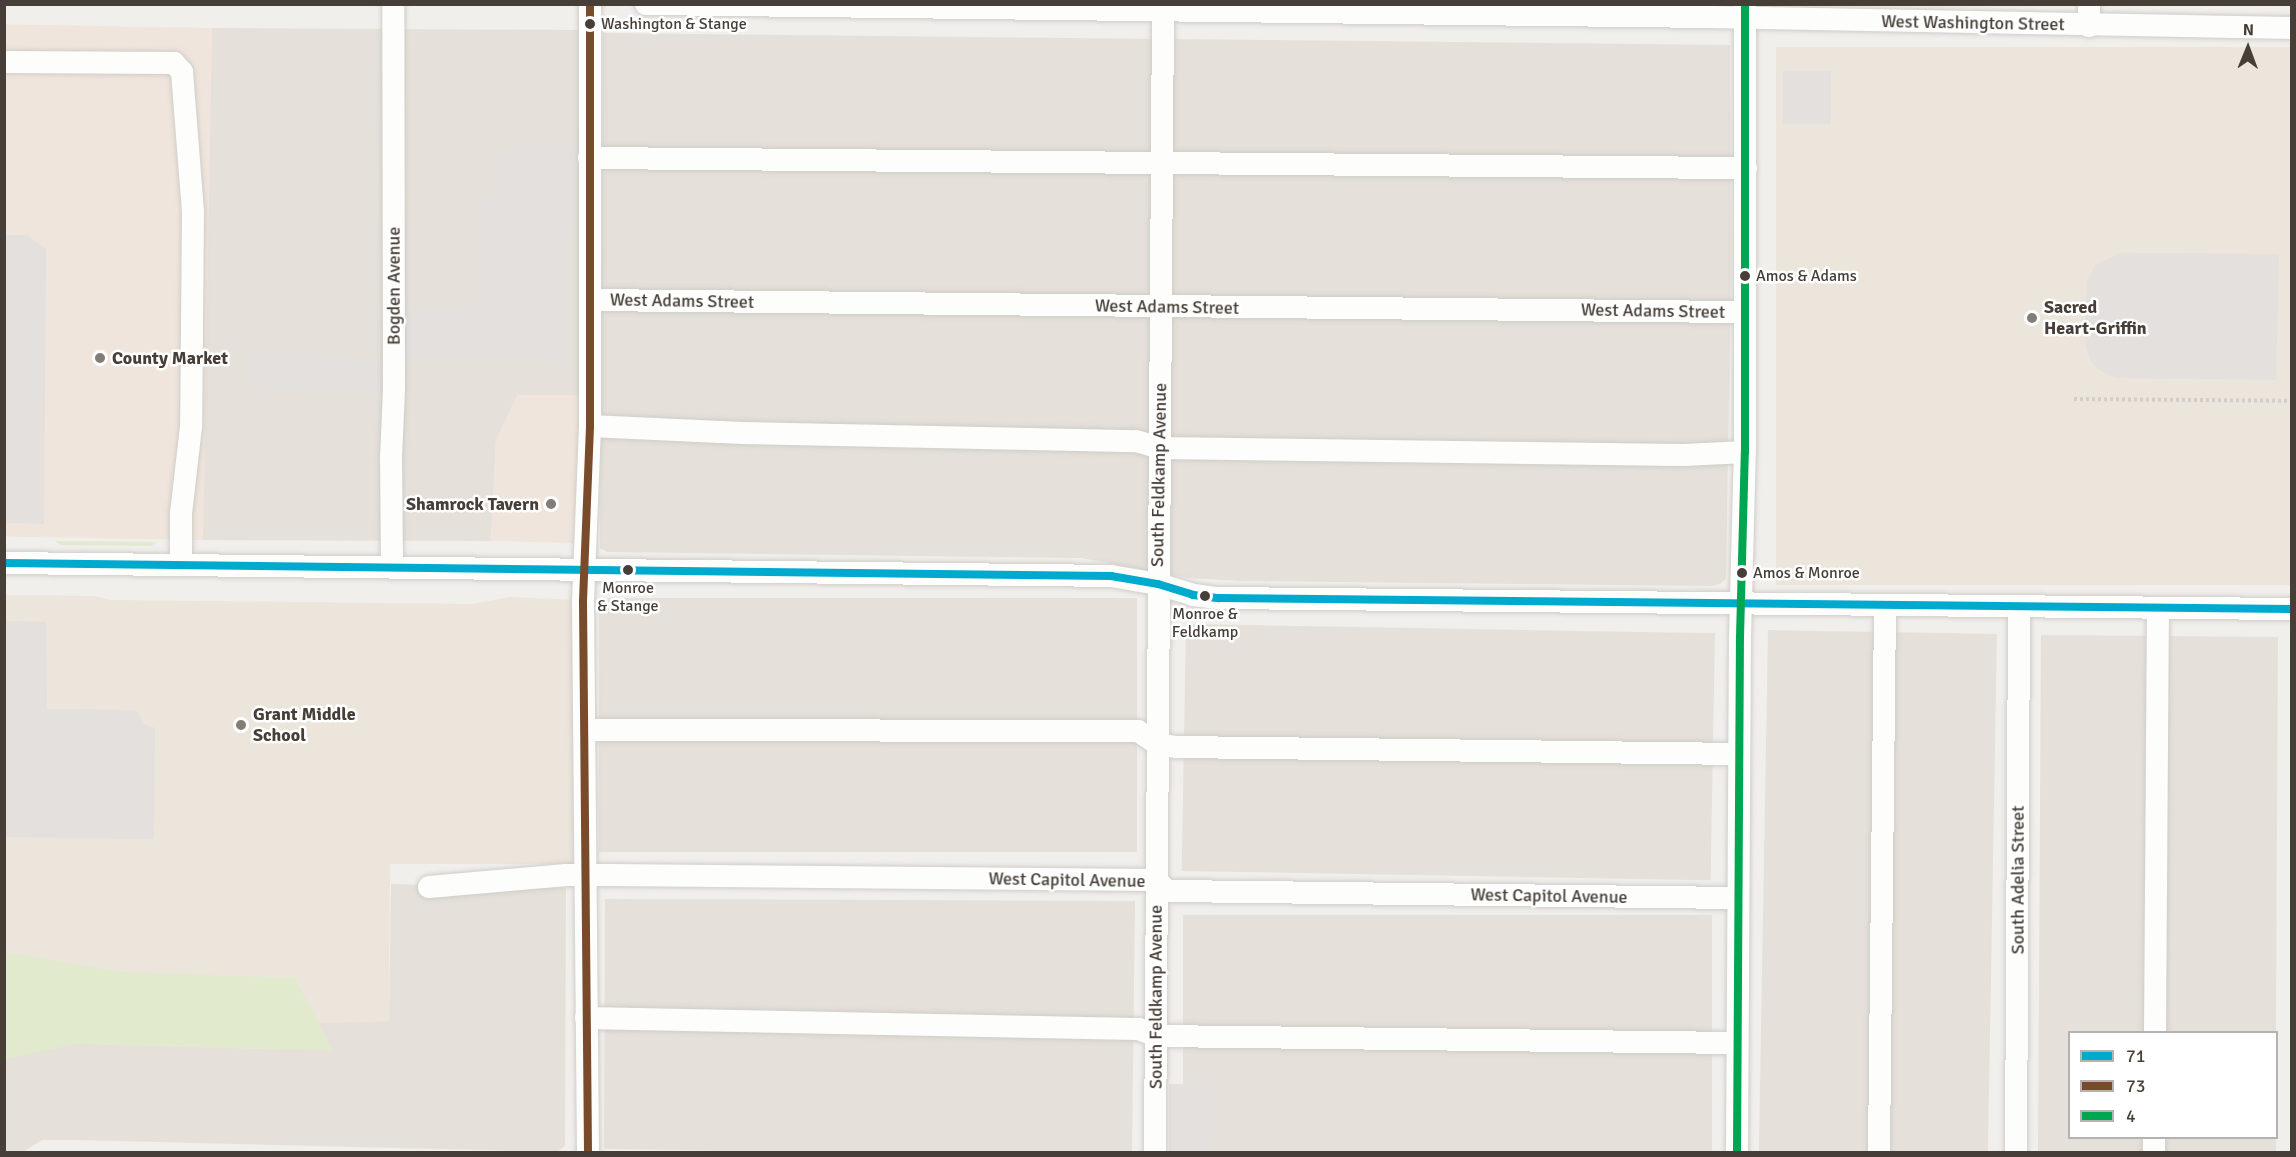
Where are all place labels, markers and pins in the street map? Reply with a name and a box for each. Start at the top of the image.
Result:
place label: Washington & Stange [601,14,747,34]
marker: Washington & Stange [584,18,596,30]
place label: Amos & Adams [1756,266,1857,286]
marker: Amos & Adams [1739,270,1751,282]
place label: Sacred Heart-Griffin [2044,297,2147,340]
marker: Sacred Heart-Griffin [2025,311,2039,325]
place label: County Market [112,347,228,369]
marker: County Market [93,351,107,365]
place label: Shamrock Tavern [406,493,539,515]
marker: Shamrock Tavern [544,497,558,511]
place label: Amos & Monroe [1753,563,1860,583]
marker: Monroe & Stange [622,564,634,576]
marker: Amos & Monroe [1736,567,1748,579]
place label: Monroe & Stange [597,578,659,616]
marker: Monroe & Feldkamp [1199,590,1211,602]
place label: Monroe & Feldkamp [1172,604,1238,642]
place label: Grant Middle School [253,704,356,746]
marker: Grant Middle School [234,718,248,732]

